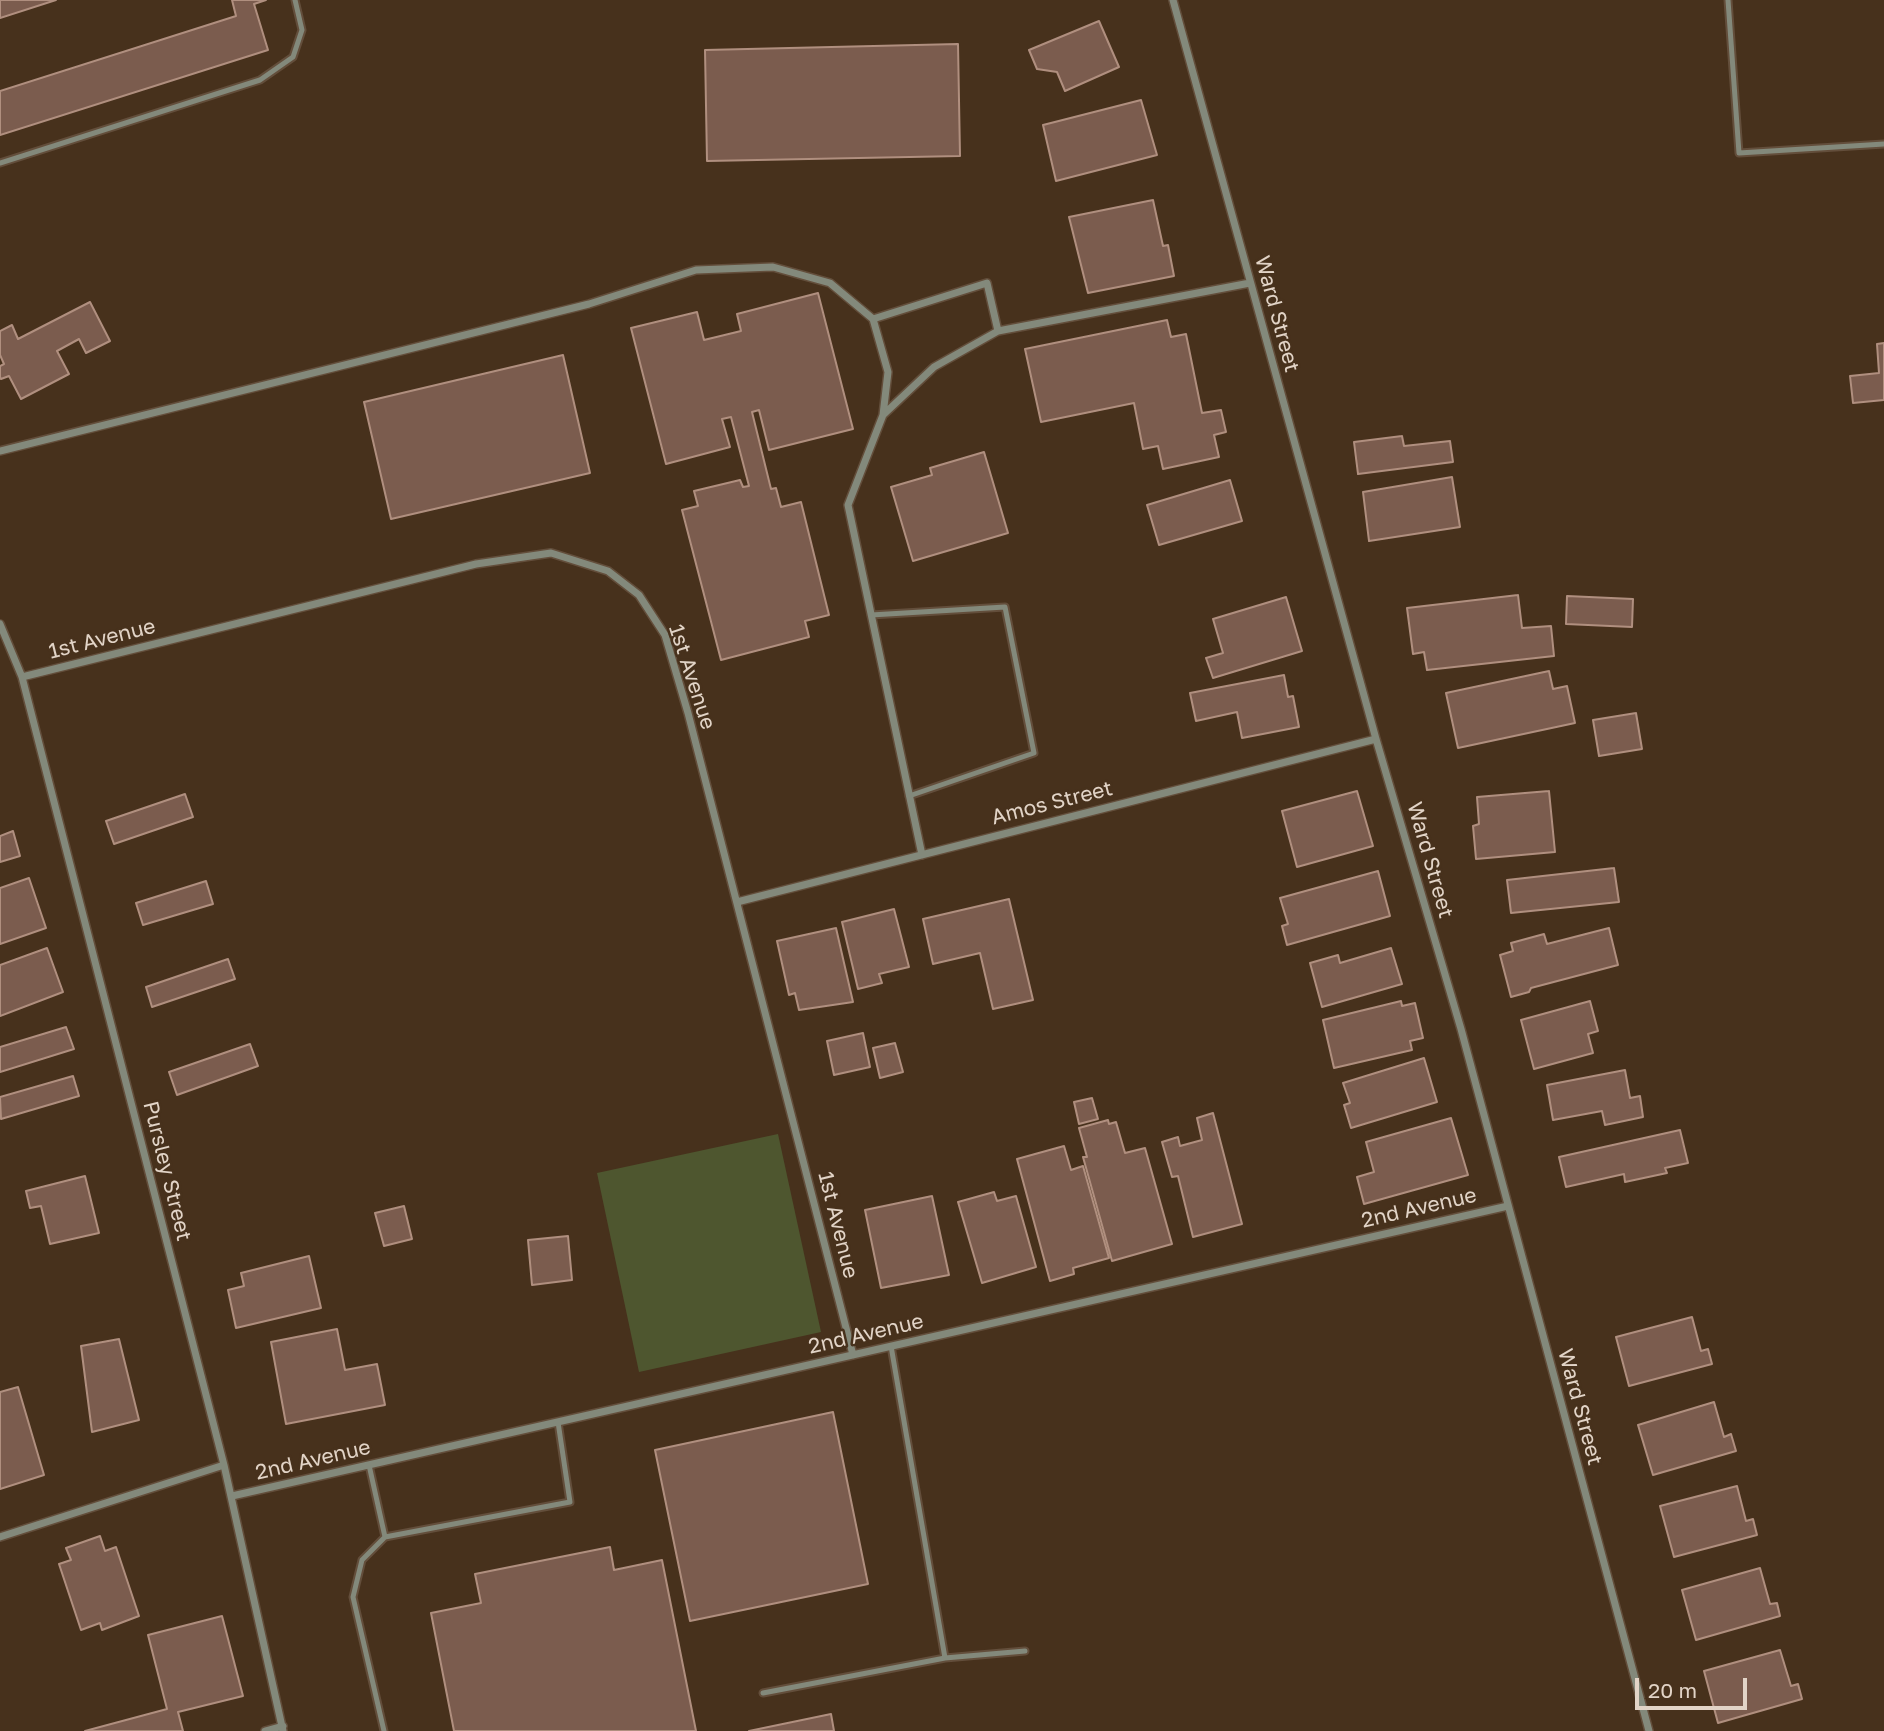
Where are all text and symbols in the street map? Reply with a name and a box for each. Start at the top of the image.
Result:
street label: Ward Street [1249,253,1305,375]
street label: 1st Avenue [46,614,158,664]
street label: 1st Avenue [663,621,721,733]
street label: Amos Street [989,776,1115,830]
street label: Ward Street [1401,799,1459,921]
street label: Pursley Street [137,1098,197,1244]
street label: 1st Avenue [813,1169,863,1281]
street label: 2nd Avenue [1359,1183,1479,1233]
street label: 2nd Avenue [806,1309,926,1359]
street label: Ward Street [1552,1346,1608,1468]
street label: 2nd Avenue [253,1435,373,1485]
scale bar [1639,1664,1751,1708]
text: 20 m [1648,1677,1697,1703]

